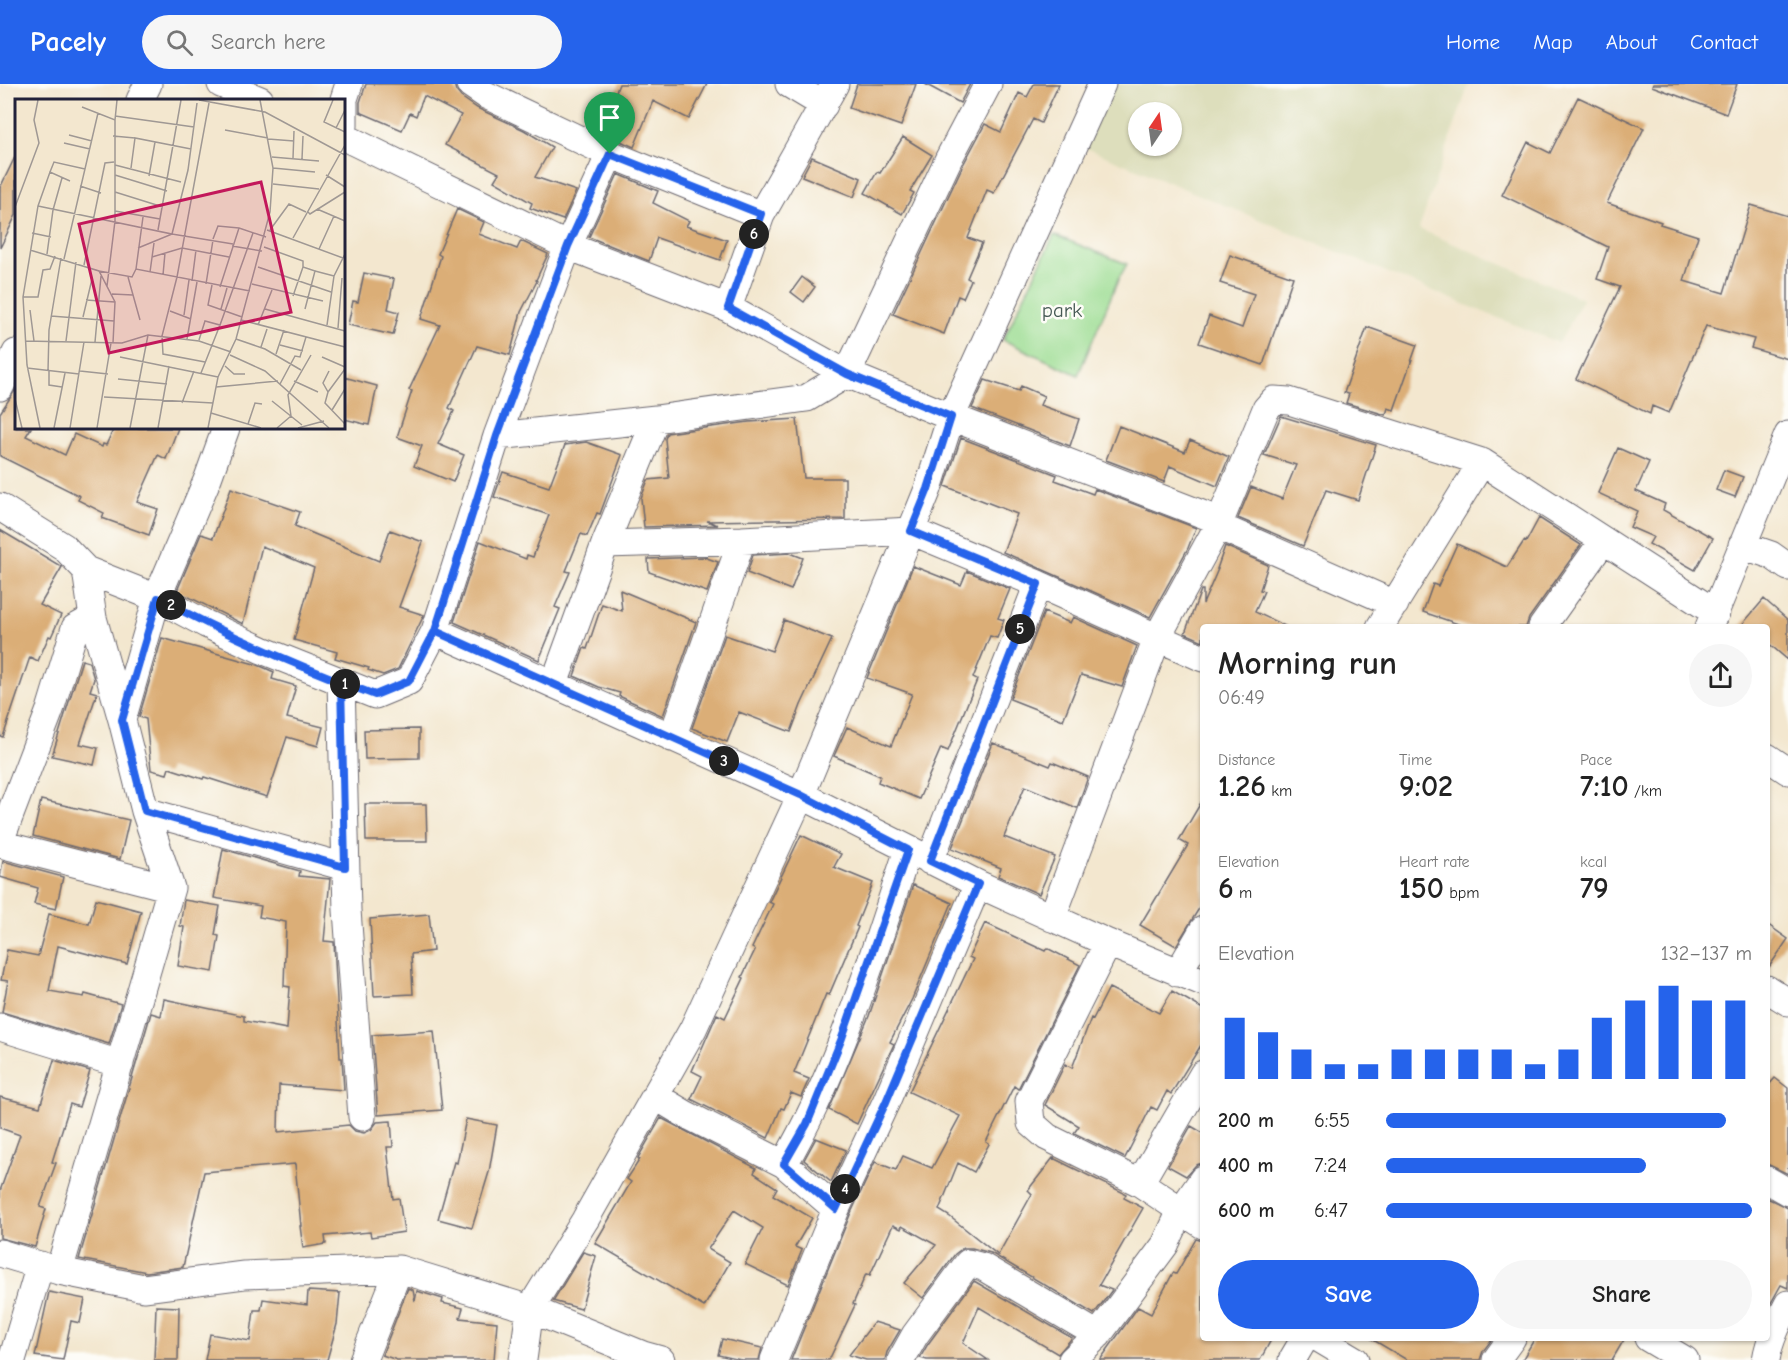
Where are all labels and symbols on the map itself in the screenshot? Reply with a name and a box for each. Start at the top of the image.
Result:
pin [584,92,635,154]
inset map [15,99,345,429]
north arrow [1128,102,1182,156]
pin: 6 [739,219,769,249]
park label: park [1042,298,1082,322]
pin: 2 [156,590,186,620]
pin: 5 [1005,614,1035,644]
pin: 1 [330,669,360,699]
pin: 3 [709,746,739,776]
pin: 4 [830,1174,860,1204]

